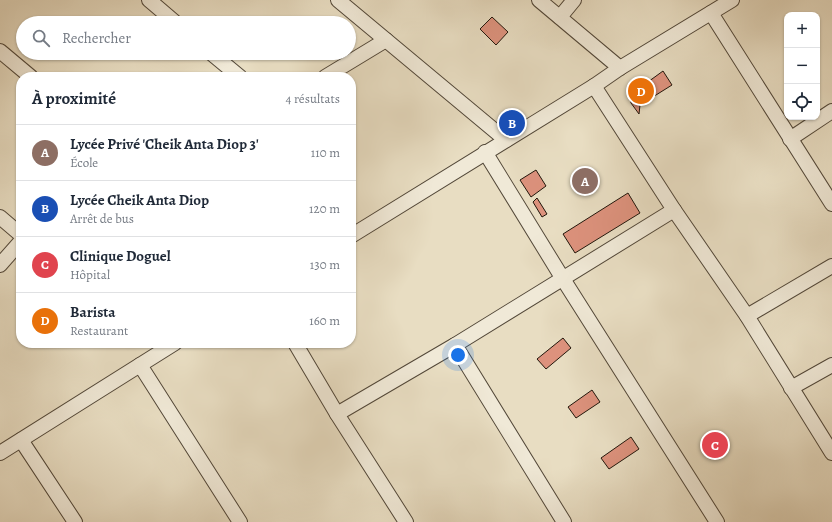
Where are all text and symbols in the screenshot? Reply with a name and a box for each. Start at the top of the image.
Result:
map controls [784,12,820,120]
button: + [784,12,820,48]
search box [16,16,356,60]
icon: search [30,27,52,49]
text: Rechercher [62,28,131,48]
button: − [784,48,820,84]
pin: D [628,76,654,106]
button: locate [784,84,820,120]
text: À proximité [32,87,116,110]
text: 4 résultats [286,90,340,107]
pin: B [499,108,525,138]
text: Lycée Privé 'Cheik Anta Diop 3' [70,134,259,154]
text: A [41,144,49,161]
text: 110 m [311,144,340,161]
text: École [70,154,98,171]
pin: A [572,166,598,196]
text: Lycée Cheik Anta Diop [70,190,209,210]
text: B [41,200,49,217]
text: 120 m [309,200,340,217]
text: Arrêt de bus [70,210,134,227]
text: Clinique Doguel [70,246,171,266]
text: C [41,256,49,273]
text: 130 m [310,256,340,273]
text: Hôpital [70,266,110,283]
text: Barista [70,302,116,322]
text: D [40,312,50,329]
text: 160 m [309,312,340,329]
text: Restaurant [70,322,128,339]
your location [448,345,468,365]
pin: C [702,430,728,460]

